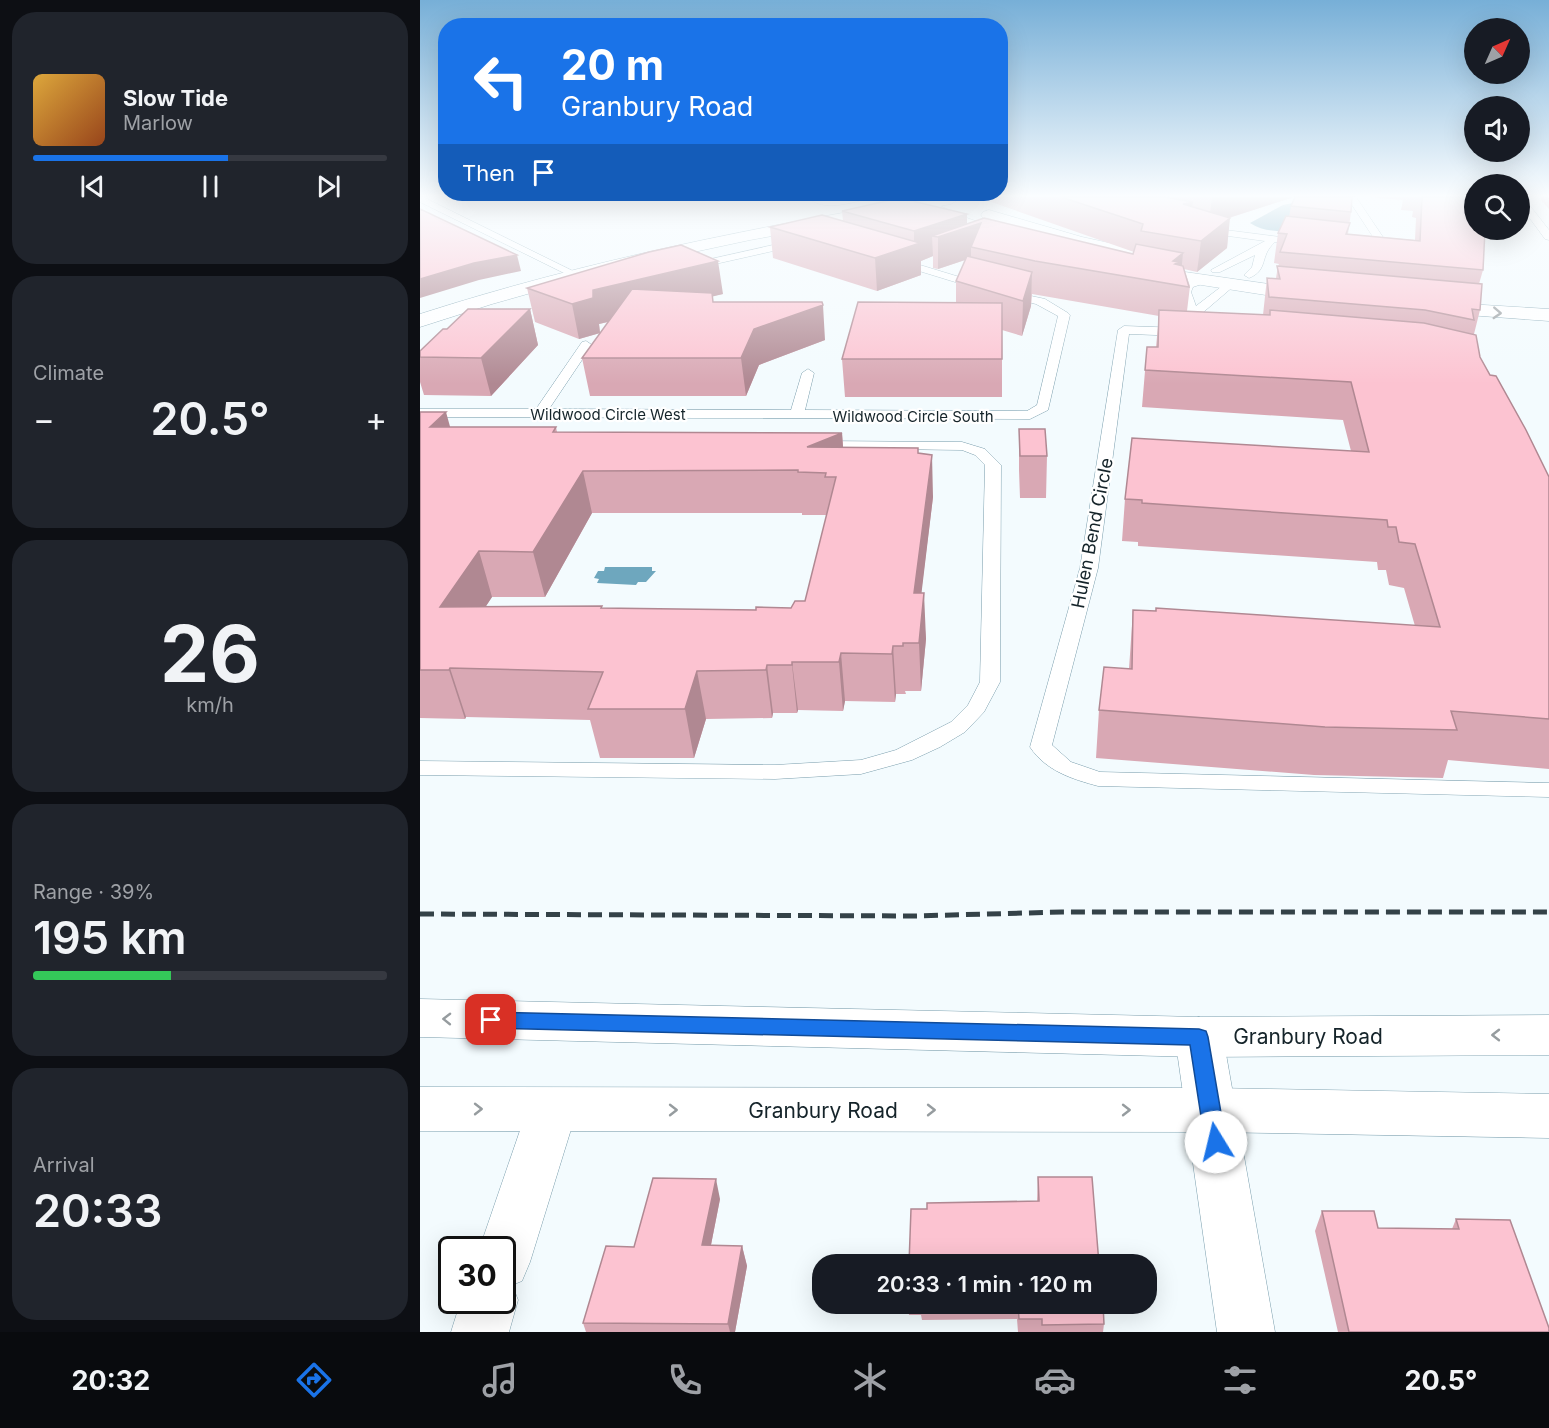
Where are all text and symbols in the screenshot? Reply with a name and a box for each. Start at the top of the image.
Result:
north arrow [1464,18,1530,84]
map controls [1464,18,1530,240]
text: 20 m [561,39,664,90]
icon: left [462,42,540,120]
text: Slow Tide [123,85,228,111]
text: Granbury Road [561,90,753,123]
button: sound [1464,96,1530,162]
text: Marlow [123,111,193,135]
icon: arrive [527,156,560,189]
text: Then [462,160,515,186]
icon: previous [76,170,109,203]
icon: pause [194,170,227,203]
icon: next [312,170,345,203]
button: search [1464,174,1530,240]
one-way arrow [1493,306,1502,319]
text: Climate [33,361,104,385]
text: 20.5° [150,391,270,446]
text: − [33,399,55,439]
text: + [365,399,387,439]
street label: Wildwood Circle West [530,405,686,424]
street label: Wildwood Circle South [832,407,994,426]
street label: Hulen Bend Circle [1067,456,1117,610]
text: 26 [160,606,260,701]
text: km/h [186,693,234,717]
text: Range · 39% [33,880,154,904]
text: 195 km [33,910,187,965]
pin [465,994,516,1045]
icon: arrive [474,1003,507,1036]
one-way arrow [443,1012,452,1025]
street label: Granbury Road [1233,1024,1383,1049]
one-way arrow [1492,1029,1501,1041]
street label: Granbury Road [748,1098,898,1123]
one-way arrow [474,1103,483,1115]
one-way arrow [669,1104,678,1116]
one-way arrow [927,1104,936,1116]
one-way arrow [1122,1104,1131,1116]
position arrow [1184,1110,1248,1174]
text: Arrival [33,1153,95,1177]
text: 20:33 [33,1183,162,1238]
speed limit sign: 30 [438,1236,516,1314]
text: 20:33 · 1 min · 120 m [876,1271,1093,1297]
icon: directions [293,1359,335,1401]
icon: music [479,1359,521,1401]
icon: phone [664,1359,706,1401]
icon: climate [849,1359,891,1401]
icon: car [1034,1359,1076,1401]
icon: filters [1219,1359,1261,1401]
text: 20:32 [72,1364,150,1397]
text: 20.5° [1405,1364,1477,1397]

